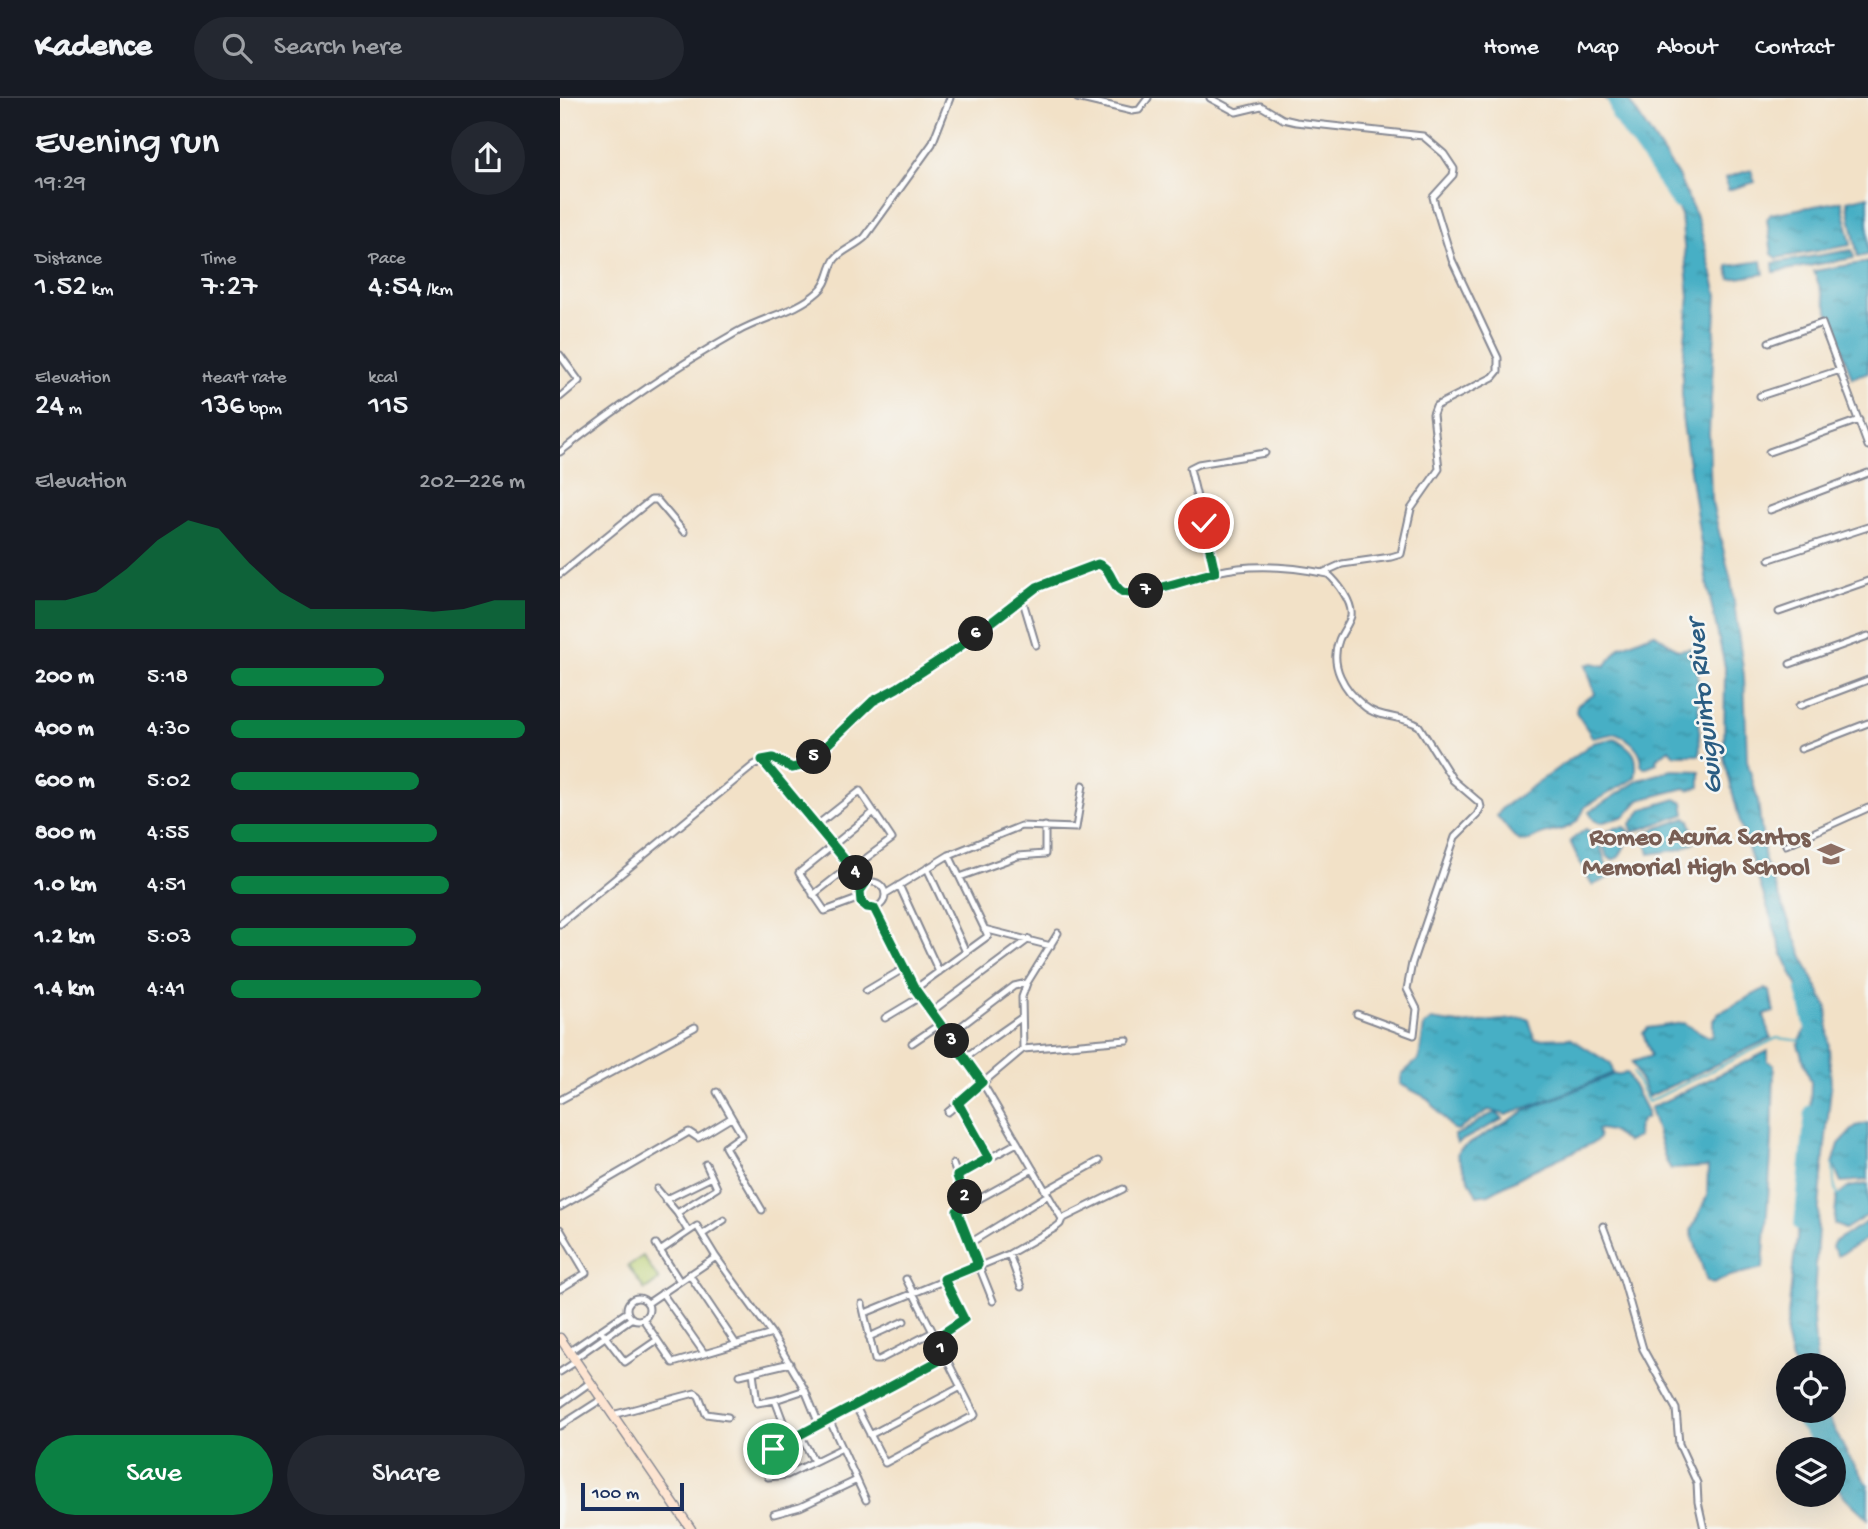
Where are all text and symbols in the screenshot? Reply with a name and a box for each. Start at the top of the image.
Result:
search box [194,17,684,80]
text: Kadence [35,29,152,67]
icon: search [218,29,256,67]
text: Search here [274,33,402,64]
text: Home [1483,34,1539,63]
text: Map [1577,34,1619,63]
text: About [1657,34,1717,63]
text: Contact [1755,34,1833,63]
button: share [451,121,525,195]
text: Evening run [35,122,219,166]
text: 19:29 [35,170,86,197]
text: Distance [35,248,102,271]
text: Time [202,248,236,271]
text: Pace [368,248,406,271]
text: 1.52 [35,271,87,306]
text: 7:27 [202,271,257,306]
text: 4:54 [368,271,422,306]
text: km [87,279,114,302]
text: /km [422,279,453,302]
text: Elevation [35,367,111,390]
text: Heart rate [202,367,287,390]
text: kcal [368,367,398,390]
text: 24 [35,390,64,425]
text: 136 [202,390,245,425]
text: 115 [368,390,408,425]
text: m [64,398,82,421]
text: bpm [245,398,282,421]
text: Elevation [35,469,126,496]
text: 202–226 m [419,469,525,496]
pin [1174,493,1234,553]
icon: check [1185,504,1223,542]
pin: 7 [1128,574,1164,608]
text: 7 [1141,579,1150,602]
water label: Guiguinto River [1680,613,1732,796]
pin: 6 [958,616,994,652]
text: 6 [971,622,980,645]
text: 200 m [35,664,94,691]
text: 5:18 [147,664,188,691]
text: 400 m [35,716,94,743]
text: 4:30 [147,716,190,743]
pin: 5 [796,740,832,774]
text: 5 [809,745,819,768]
text: 600 m [35,768,95,795]
text: 5:02 [147,768,191,795]
text: 800 m [35,820,96,847]
text: 4:55 [147,820,189,847]
place label: Romeo Acuña Santos Memorial High School [1582,824,1811,885]
school or university icon: Romeo Acuña Santos Memorial High School [1816,839,1846,869]
pin: 4 [838,856,874,890]
text: 4 [851,861,860,884]
text: 1.0 km [35,872,97,899]
text: 4:51 [147,872,187,899]
text: 1.2 km [35,924,95,951]
text: 5:03 [147,924,191,951]
text: 1.4 km [35,976,94,1003]
text: 4:41 [147,976,185,1003]
pin: 3 [934,1024,970,1058]
text: 3 [947,1029,956,1052]
pin: 2 [948,1180,982,1214]
text: 2 [960,1185,969,1208]
pin: 1 [924,1332,958,1366]
text: 1 [937,1337,944,1360]
map controls [1776,1353,1846,1507]
button: locate [1776,1353,1846,1423]
pin [743,1419,803,1479]
icon: arrive [754,1430,792,1468]
button: Save [35,1435,273,1515]
button: Share [287,1435,525,1515]
button: layers [1776,1437,1846,1507]
scale bar [581,1480,684,1512]
text: 100 m [592,1483,639,1506]

